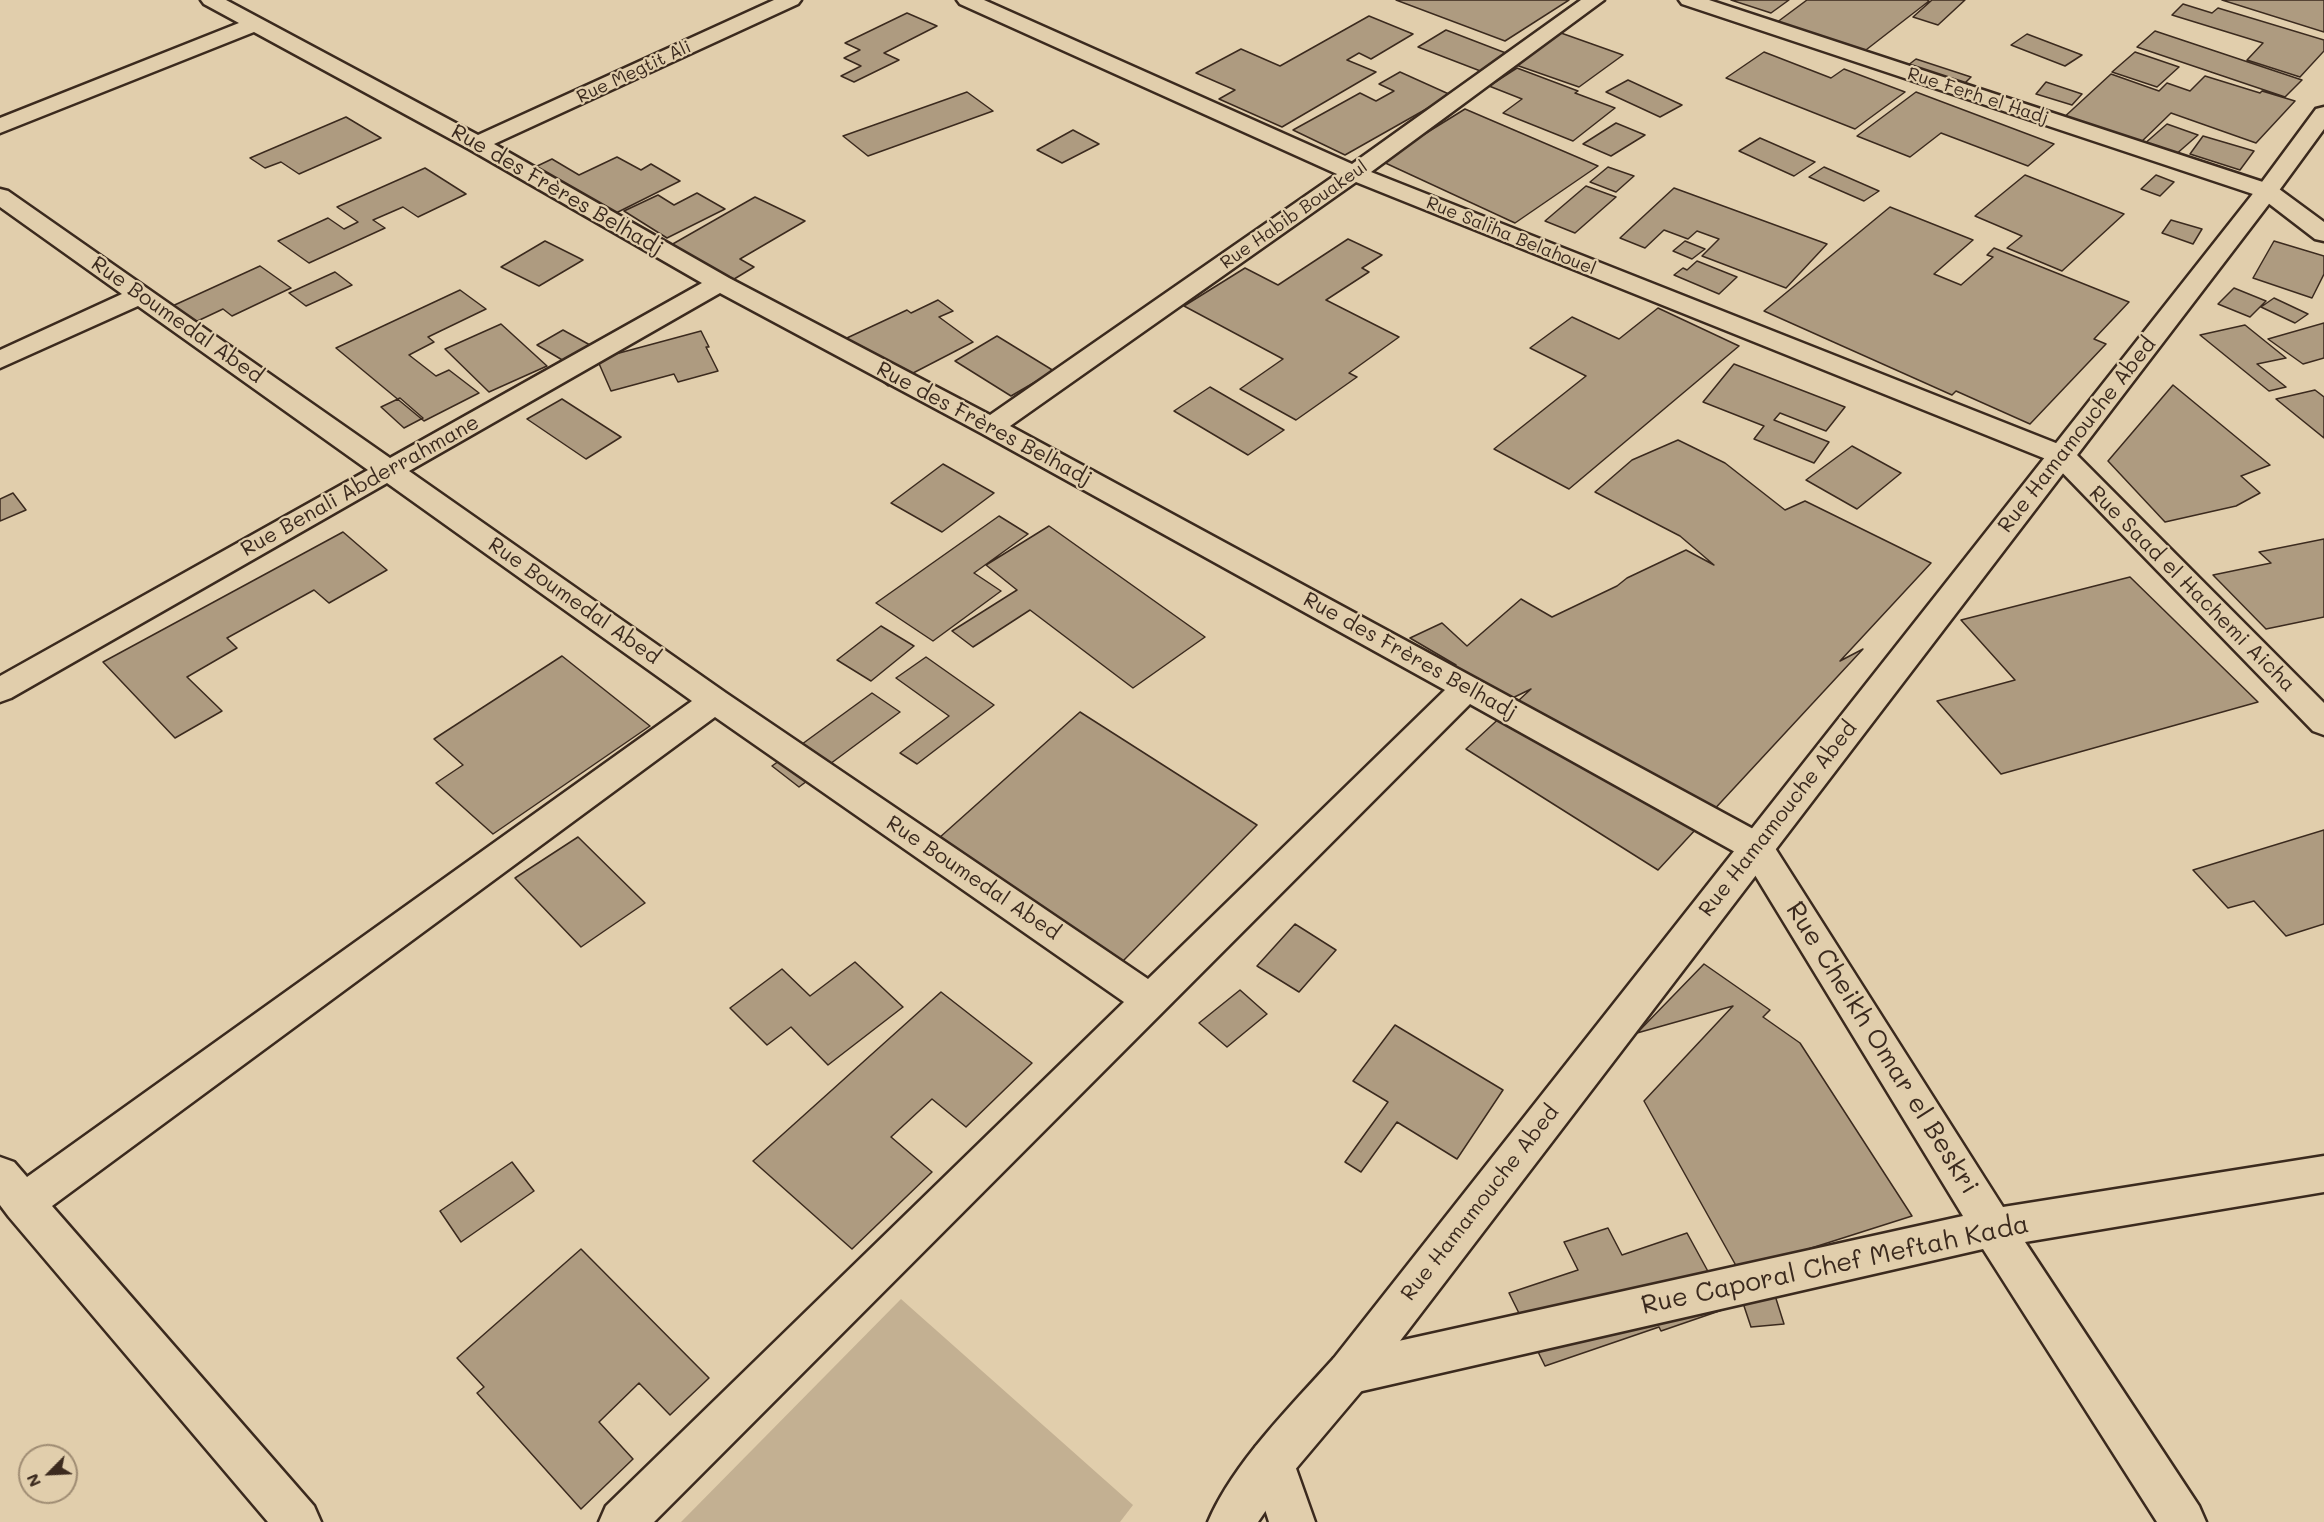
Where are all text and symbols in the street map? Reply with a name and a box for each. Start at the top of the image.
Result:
street label: Rue Megtit Ali [573,36,695,108]
street label: Rue Ferh el Hadj [1905,63,2051,129]
street label: Rue des Frères Belhadj [447,119,667,261]
street label: Rue Habib Bouakeul [1216,156,1372,274]
street label: Rue Saliha Belahouel [1423,192,1599,280]
street label: Rue Boumedal Abed [86,251,268,389]
street label: Rue Hamamouche Abed [1993,332,2161,538]
street label: Rue des Frères Belhadj [872,356,1096,492]
street label: Rue Benali Abderrahmane [236,410,484,562]
street label: Rue Saad el Hachemi Aicha [2084,481,2300,697]
street label: Rue Boumedal Abed [483,532,665,670]
street label: Rue des Frères Belhadj [1299,587,1521,725]
street label: Rue Hamamouche Abed [1694,716,1862,922]
street label: Rue Boumedal Abed [881,811,1065,945]
street label: Rue Cheikh Omar el Beskri [1779,896,1985,1200]
street label: Rue Hamamouche Abed [1396,1100,1564,1306]
street label: Rue Caporal Chef Meftah Kada [1638,1209,2032,1321]
north arrow [18,1444,78,1504]
text: N [21,1471,45,1491]

